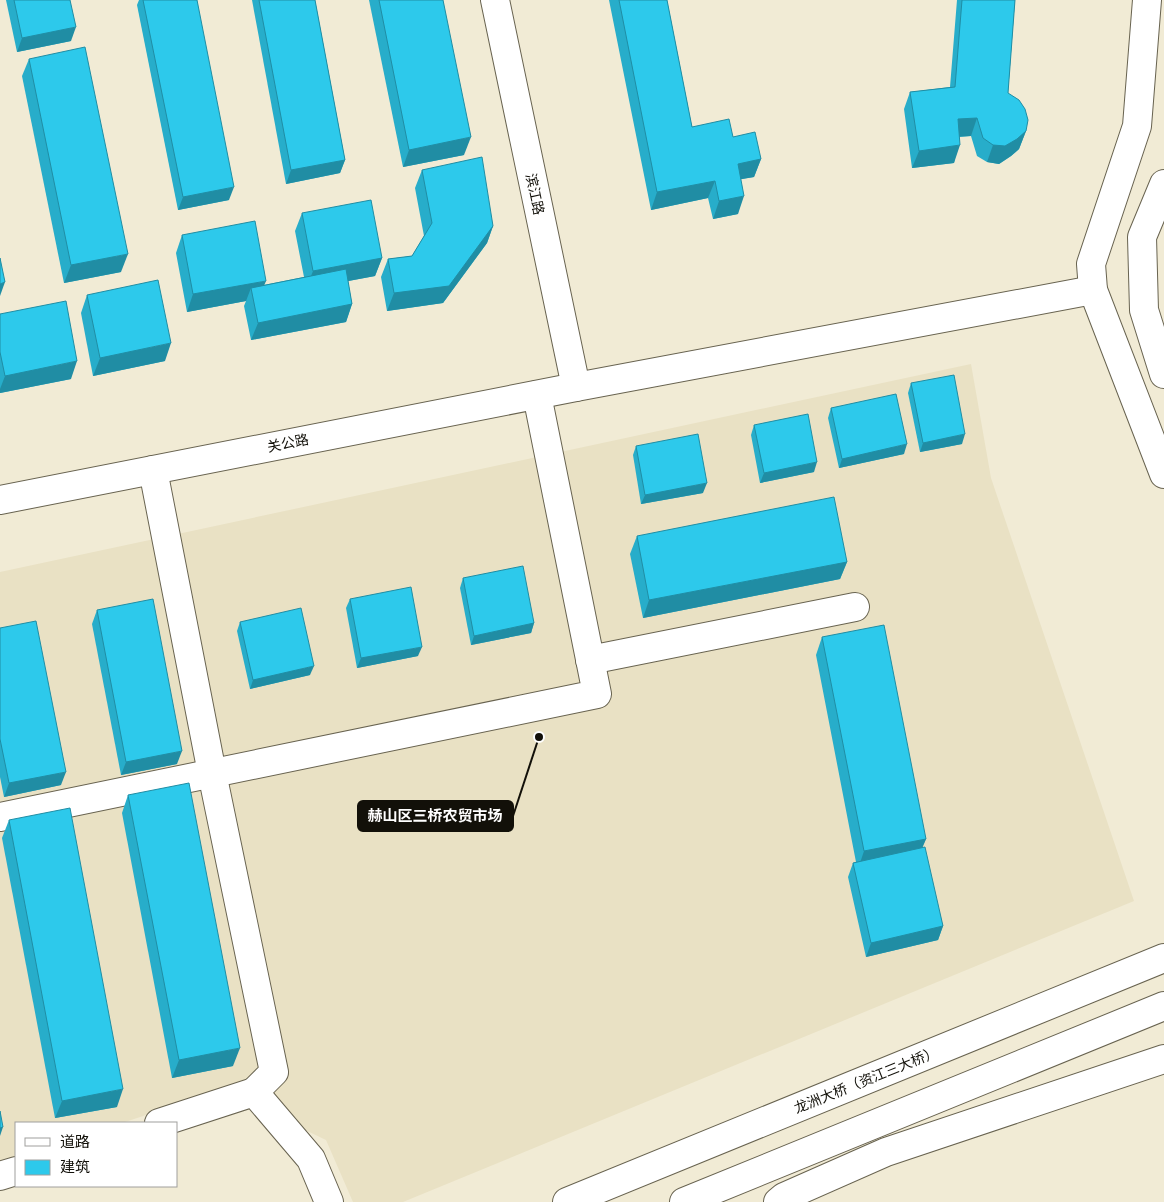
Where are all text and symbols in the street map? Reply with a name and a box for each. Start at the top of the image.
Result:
street label: 滨江路 [522,172,548,216]
street label: 关公路 [266,430,310,456]
callout: 赫山区三桥农贸市场 [358,801,513,831]
text: 赫山区三桥农贸市场 [367,806,503,825]
street label: 龙洲大桥（资江三大桥） [791,1043,941,1117]
legend [15,1122,178,1187]
text: 道路 [60,1132,90,1151]
text: 建筑 [60,1157,90,1176]

